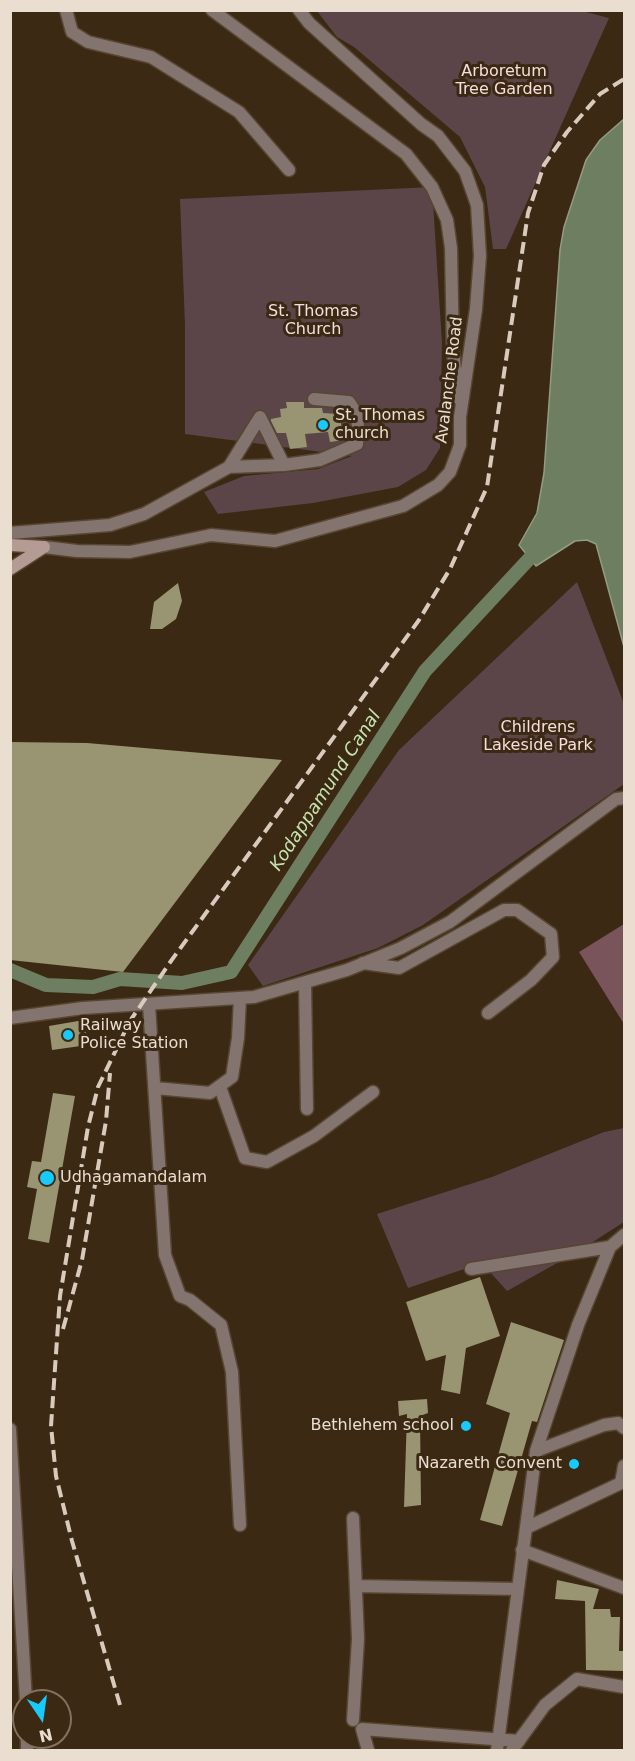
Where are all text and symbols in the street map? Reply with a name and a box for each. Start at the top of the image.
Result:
park label: Arboretum Tree Garden [455,62,553,100]
park label: St. Thomas Church [268,302,358,340]
street label: Avalanche Road [433,315,467,445]
place label: St. Thomas church [335,406,425,444]
marker: St. Thomas church [316,418,330,432]
water label: Kodappamund Canal [266,707,386,875]
park label: Childrens Lakeside Park [483,718,593,756]
place label: Railway Police Station [80,1016,188,1054]
marker: Railway Police Station [61,1028,75,1042]
place label: Udhagamandalam [60,1168,207,1188]
marker: Udhagamandalam [38,1169,56,1187]
place label: Bethlehem school [311,1416,454,1436]
marker: Bethlehem school [459,1419,473,1433]
place label: Nazareth Convent [418,1454,562,1474]
marker: Nazareth Convent [567,1457,581,1471]
north arrow [12,1689,72,1749]
text: N [37,1724,54,1746]

